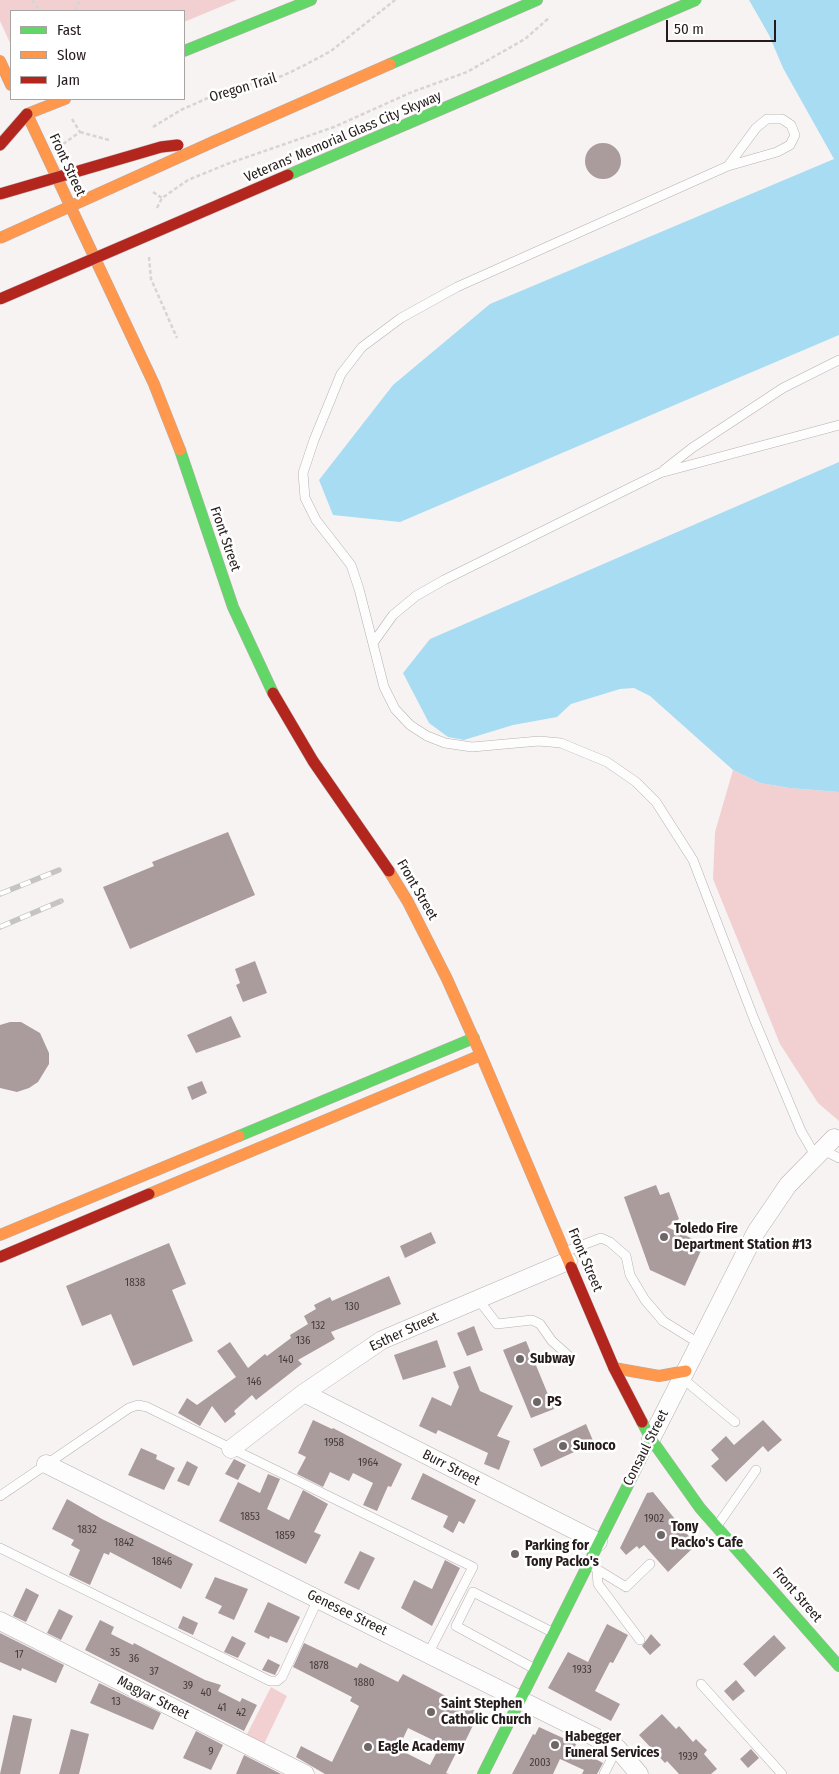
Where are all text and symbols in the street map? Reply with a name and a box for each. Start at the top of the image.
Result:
legend [10,10,185,100]
scale bar [669,10,779,42]
text: 50 m [674,20,704,38]
text: Fast [57,21,81,39]
text: Slow [57,46,86,64]
street label: Oregon Trail [207,70,279,106]
text: Jam [57,71,80,89]
street label: Veterans' Memorial Glass City Skyway [242,88,444,186]
street label: Front Street [45,131,89,199]
street label: Front Street [206,505,244,573]
street label: Front Street [393,857,441,923]
place label: Toledo Fire Department Station #13 [674,1221,812,1254]
street label: Front Street [564,1226,606,1294]
marker: Toledo Fire Department Station #13 [658,1231,670,1243]
house number: 1838 [125,1276,145,1290]
house number: 130 [345,1300,359,1314]
street label: Esther Street [367,1309,441,1355]
house number: 132 [311,1319,325,1333]
house number: 136 [296,1334,310,1348]
place label: Subway [530,1351,575,1367]
house number: 140 [278,1353,294,1367]
marker: Subway [514,1353,526,1365]
house number: 146 [246,1375,262,1389]
place label: PS [547,1394,562,1410]
marker: PS [531,1396,543,1408]
street label: Consaul Street [620,1407,672,1489]
house number: 1958 [324,1436,344,1450]
place label: Sunoco [573,1438,616,1454]
marker: Sunoco [557,1440,569,1452]
street label: Burr Street [419,1446,483,1490]
house number: 1964 [358,1456,378,1470]
house number: 1853 [240,1510,260,1524]
house number: 1902 [644,1512,664,1526]
place label: Tony Packo's Cafe [671,1519,743,1551]
house number: 1832 [77,1523,97,1537]
house number: 1859 [275,1529,295,1543]
marker: Tony Packo's Cafe [655,1529,667,1541]
house number: 1842 [114,1536,134,1550]
place label: Parking for Tony Packo's [525,1538,599,1570]
marker: Parking for Tony Packo's [509,1548,521,1560]
house number: 1846 [152,1555,172,1569]
street label: Front Street [769,1564,825,1626]
street label: Genesee Street [304,1586,390,1640]
house number: 35 [110,1646,120,1660]
house number: 17 [15,1648,23,1662]
house number: 36 [129,1652,139,1666]
house number: 1878 [309,1659,329,1673]
house number: 1933 [572,1663,592,1677]
house number: 37 [149,1665,159,1679]
street label: Magyar Street [114,1673,192,1723]
house number: 1880 [353,1676,375,1690]
house number: 39 [183,1679,193,1693]
house number: 40 [200,1686,212,1700]
house number: 13 [111,1695,121,1709]
place label: Saint Stephen Catholic Church [441,1696,531,1728]
house number: 41 [217,1701,227,1715]
house number: 42 [236,1706,246,1720]
marker: Saint Stephen Catholic Church [425,1706,437,1718]
place label: Habegger Funeral Services [565,1729,659,1761]
place label: Eagle Academy [378,1739,465,1755]
marker: Habegger Funeral Services [549,1739,561,1751]
marker: Eagle Academy [362,1741,374,1753]
house number: 9 [208,1745,214,1759]
house number: 1939 [678,1750,698,1764]
house number: 2003 [529,1756,551,1770]

